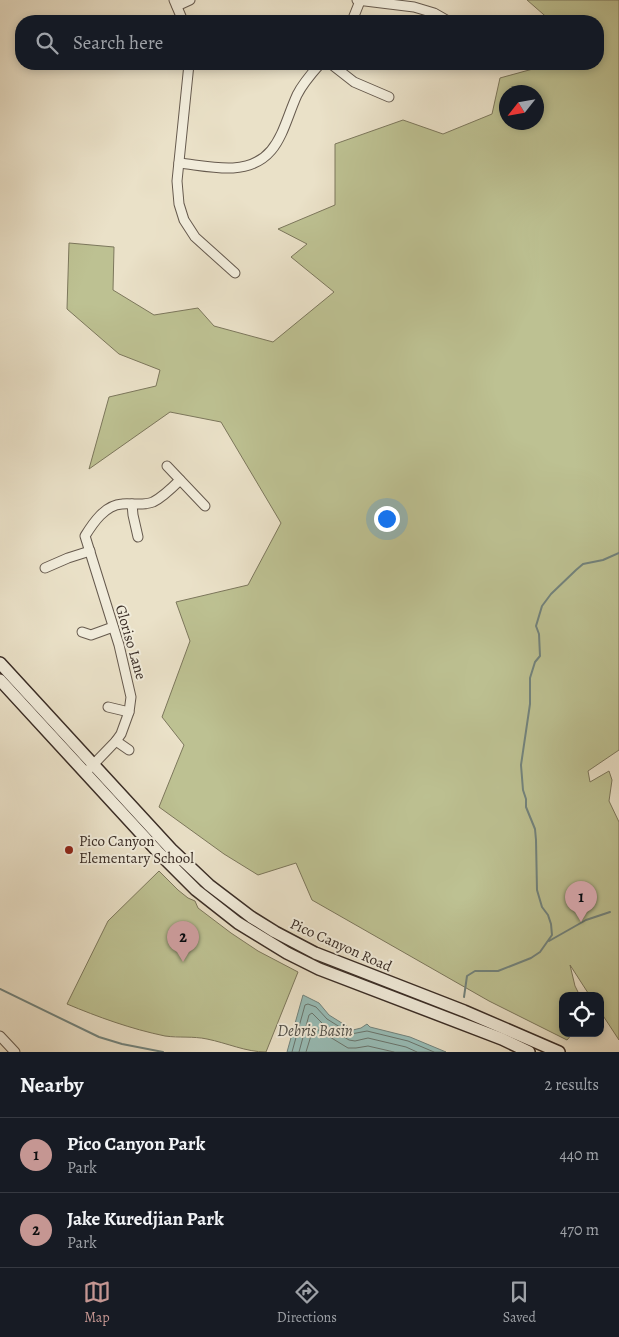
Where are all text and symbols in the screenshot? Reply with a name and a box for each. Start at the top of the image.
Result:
search box [15,15,604,70]
icon: search [33,29,61,57]
text: Search here [73,30,163,56]
north arrow [499,85,544,130]
your location [374,506,400,532]
street label: Gloriso Lane [111,602,151,682]
place label: Pico Canyon Elementary School [79,831,194,868]
marker: Pico Canyon Elementary School [63,844,75,856]
pin: 1 [565,881,597,922]
street label: Pico Canyon Road [287,914,396,977]
pin: 2 [167,921,199,962]
map controls [559,992,604,1037]
button: locate [559,992,604,1037]
water label: Debris Basin [277,1020,353,1042]
text: Nearby [20,1071,83,1099]
text: 2 results [544,1074,599,1096]
text: Pico Canyon Park [67,1131,205,1157]
text: 1 [33,1144,39,1166]
text: 440 m [559,1144,599,1166]
text: Park [67,1157,97,1179]
text: Jake Kuredjian Park [67,1206,224,1232]
text: 2 [32,1219,40,1241]
text: 470 m [560,1219,599,1241]
text: Park [67,1232,97,1254]
tab: Map [83,1278,111,1327]
tab: Directions [277,1278,337,1327]
tab: Saved [503,1278,536,1327]

